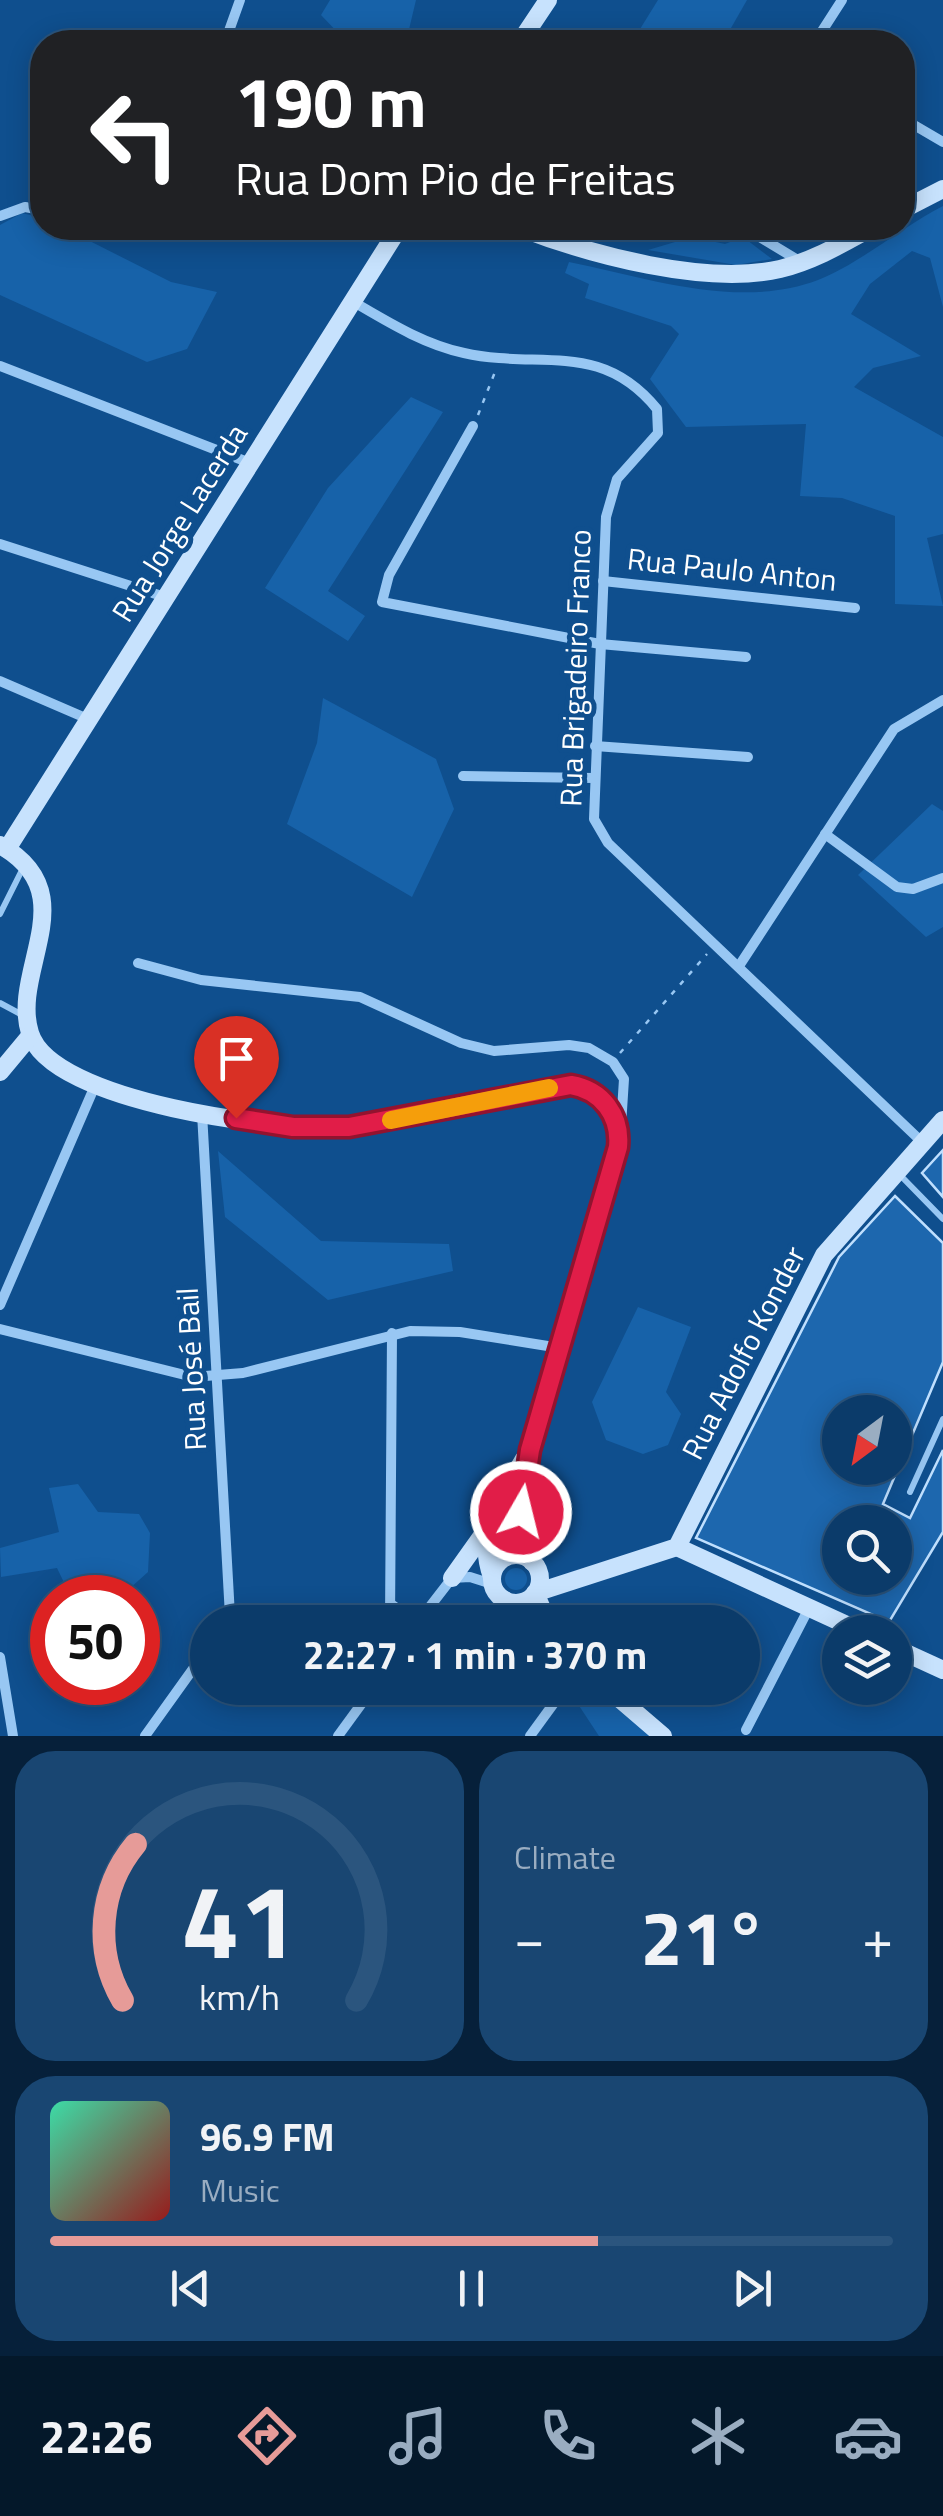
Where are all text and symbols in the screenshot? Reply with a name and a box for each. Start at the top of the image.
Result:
text: 190 m [235,48,427,154]
icon: left [70,70,200,200]
text: Rua Dom Pio de Freitas [235,144,676,212]
street label: Rua Jorge Lacerda [100,414,259,630]
street label: Rua Brigadeiro Franco [547,529,603,807]
street label: Rua Paulo Anton [625,535,839,603]
pin [194,1016,279,1119]
icon: arrive [209,1031,264,1086]
street label: Rua Adolfo Konder [669,1238,817,1467]
street label: Rua José Bail [164,1286,218,1452]
north arrow [822,1395,912,1485]
map controls [822,1395,912,1705]
position arrow [469,1460,573,1564]
button: search [822,1505,912,1595]
speed limit sign: 50 [30,1575,160,1705]
button: layers [822,1615,912,1705]
text: 22:27 · 1 min · 370 m [303,1626,647,1684]
text: Climate [514,1833,616,1881]
text: 41 [181,1840,298,1998]
text: 21° [640,1880,767,1994]
text: − [514,1896,545,1979]
text: + [862,1896,893,1979]
text: km/h [199,1969,280,2024]
text: 96.9 FM [200,2108,335,2166]
text: Music [200,2166,280,2214]
icon: previous [163,2261,218,2316]
icon: pause [444,2261,499,2316]
icon: next [725,2261,780,2316]
icon: directions [232,2401,302,2471]
icon: music [383,2401,453,2471]
icon: phone [533,2401,603,2471]
icon: climate [683,2401,753,2471]
icon: car [833,2401,903,2471]
text: 22:26 [40,2402,152,2470]

